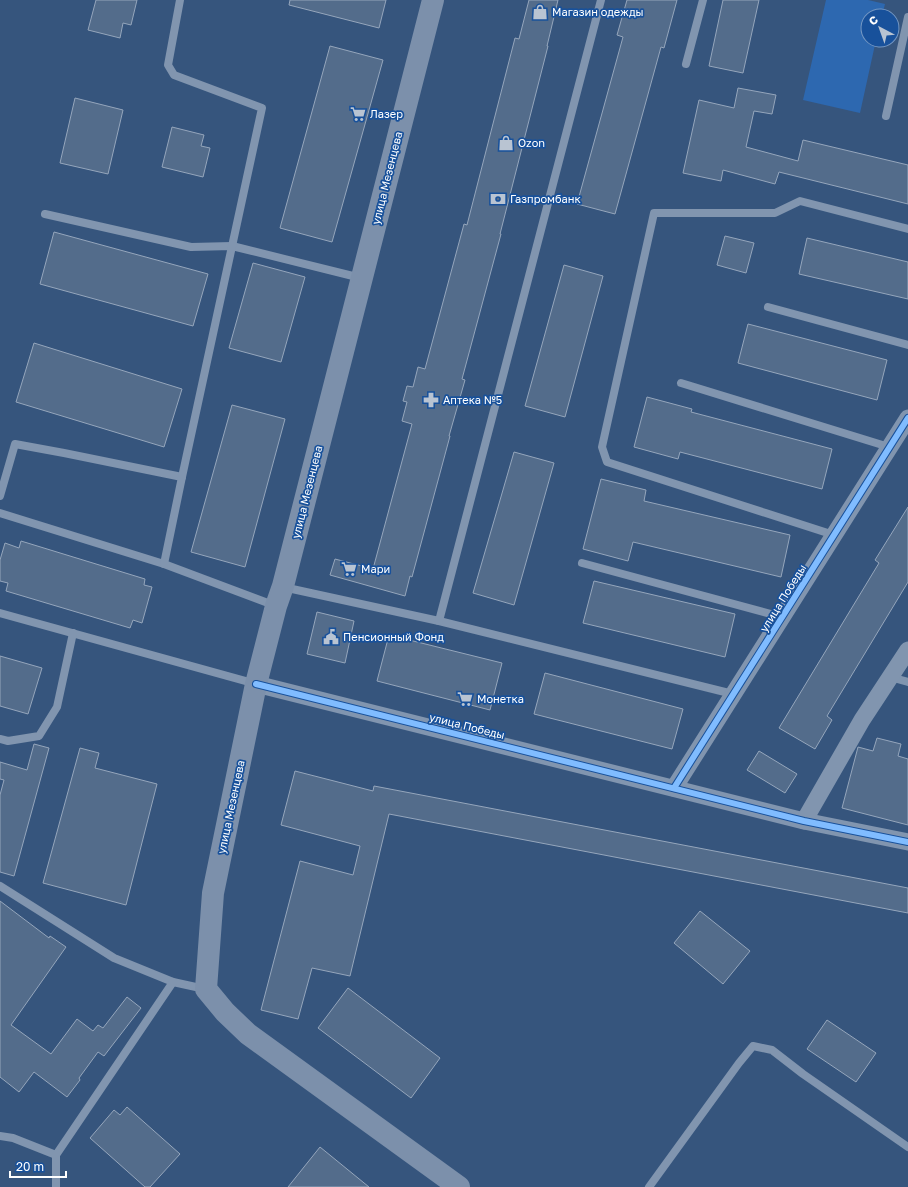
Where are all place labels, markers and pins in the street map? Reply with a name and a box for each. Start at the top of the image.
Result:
shop icon: Магазин одежды [531,3,549,21]
place label: Магазин одежды [552,5,644,18]
supermarket icon: Лазер [349,105,367,123]
place label: Лазер [370,107,403,120]
shop icon: Ozon [497,134,515,152]
place label: Ozon [518,136,545,149]
bank icon: Газпромбанк [489,190,507,208]
place label: Газпромбанк [510,192,581,205]
pharmacy icon: Аптека №5 [422,391,440,409]
place label: Аптека №5 [443,393,502,406]
supermarket icon: Мари [340,560,358,578]
place label: Мари [361,562,390,575]
public building icon: Пенсионный Фонд [322,628,340,646]
place label: Пенсионный Фонд [343,630,444,643]
supermarket icon: Монетка [456,690,474,708]
place label: Монетка [477,692,524,705]

